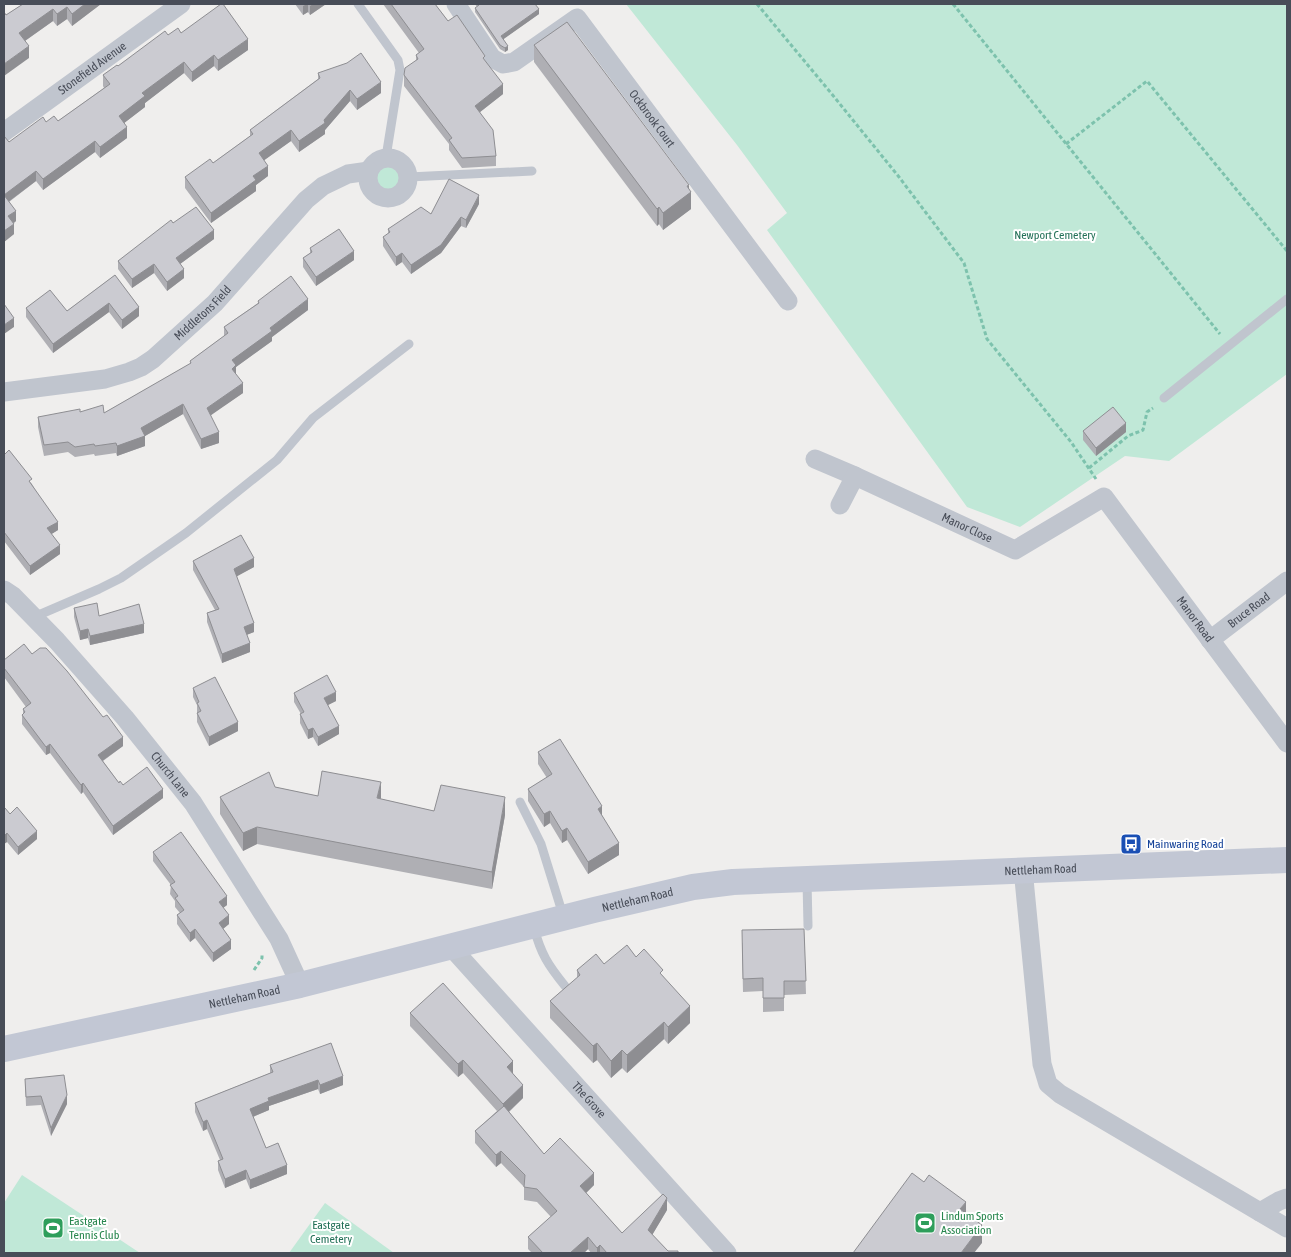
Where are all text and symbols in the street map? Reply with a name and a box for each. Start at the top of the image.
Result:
street label: Stonefield Avenue [56,39,129,97]
street label: Ockbrook Court [626,87,678,150]
park label: Newport Cemetery [1014,228,1096,242]
street label: Middletons Field [171,283,234,343]
street label: Manor Close [939,510,994,545]
street label: Bruce Road [1225,590,1273,631]
street label: Manor Road [1173,594,1217,645]
street label: Church Lane [148,749,193,800]
bus stop icon: Mainwaring Road [1119,832,1143,856]
place label: Mainwaring Road [1147,837,1224,851]
street label: Nettleham Road [1004,861,1077,878]
street label: Nettleham Road [601,885,675,915]
street label: Nettleham Road [207,982,281,1012]
street label: The Grove [569,1079,609,1121]
place label: Lindum Sports Association [941,1209,1003,1237]
sports icon: Lindum Sports Association [913,1211,937,1235]
place label: Eastgate Tennis Club [69,1214,120,1242]
sports icon: Eastgate Tennis Club [41,1216,65,1240]
park label: Eastgate Cemetery [310,1218,352,1246]

